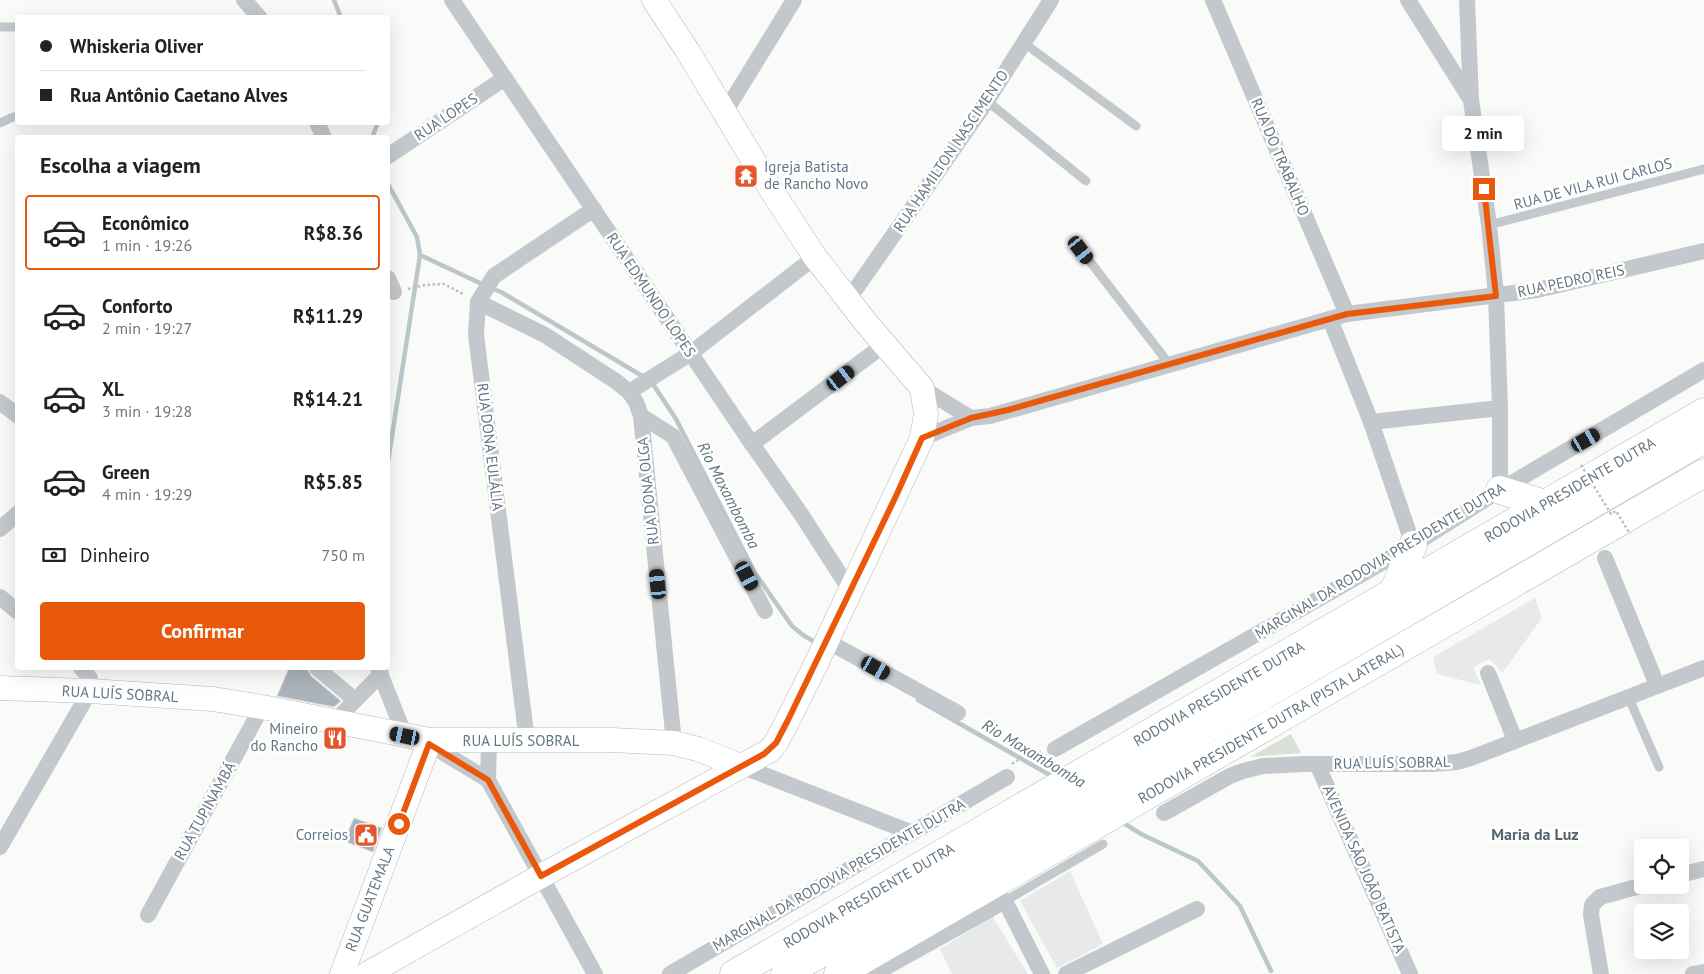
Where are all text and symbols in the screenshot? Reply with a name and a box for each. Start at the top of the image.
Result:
text: Whiskeria Oliver [70,34,203,58]
street label: RUA HAMILTON NASCIMENTO [889,66,1012,235]
text: Rua Antônio Caetano Alves [70,83,288,107]
street label: RUA LOPES [410,88,481,145]
street label: RUA DO TRABALHO [1247,95,1314,218]
callout: 2 min [1443,116,1525,152]
text: 2 min [1463,123,1503,143]
text: Escolha a viagem [40,151,201,179]
street label: RUA DE VILA RUI CARLOS [1512,153,1674,214]
place label: Igreja Batista de Rancho Novo [764,157,868,193]
temple icon: Igreja Batista de Rancho Novo [733,163,759,189]
route end [1473,178,1495,200]
icon: car [42,210,87,255]
text: Econômico [102,211,189,235]
text: R$8.36 [304,221,363,245]
street label: RUA EDMUNDO LOPES [603,229,700,361]
car [1065,234,1096,266]
text: 1 min · 19:26 [102,235,192,255]
street label: RUA PEDRO REIS [1516,260,1626,301]
icon: car [42,293,87,338]
text: Conforto [102,294,173,318]
text: R$11.29 [293,304,363,328]
text: 2 min · 19:27 [102,318,192,338]
car [824,363,857,393]
icon: car [42,376,87,421]
text: XL [102,377,124,401]
street label: RUA DONA EULÁLIA [473,382,508,512]
text: R$14.21 [293,387,363,411]
text: 3 min · 19:28 [102,401,192,421]
car [1569,426,1602,454]
street label: RODOVIA PRESIDENTE DUTRA [1481,433,1659,546]
street label: RUA DONA OLGA [632,436,663,546]
water label: Rio Maxambomba [694,438,765,552]
icon: car [42,459,87,504]
text: Green [102,460,150,484]
text: R$5.85 [304,470,363,494]
street label: MARGINAL DA RODOVIA PRESIDENTE DUTRA [1251,478,1508,643]
text: 4 min · 19:29 [102,484,192,504]
icon: cash [40,541,68,569]
text: Dinheiro [80,543,150,567]
text: 750 m [322,545,365,565]
car [733,559,760,593]
car [648,568,667,600]
button: Confirmar [40,602,365,660]
street label: RODOVIA PRESIDENTE DUTRA [1130,637,1308,750]
street label: RODOVIA PRESIDENTE DUTRA (PISTA LATERAL) [1135,639,1407,808]
car [859,654,892,682]
street label: RUA LUÍS SOBRAL [61,681,179,706]
water label: Rio Maxambomba [979,714,1089,792]
place label: Mineiro do Rancho [250,719,318,755]
restaurant icon: Mineiro do Rancho [322,725,348,751]
car [388,726,421,746]
street label: RUA LUÍS SOBRAL [463,731,580,750]
street label: RUA LUÍS SOBRAL [1333,752,1451,773]
street label: RUA TUPINAMBÁ [170,758,240,863]
street label: AVENIDA SÃO JOÃO BATISTA [1319,782,1410,956]
street label: MARGINAL DA RODOVIA PRESIDENTE DUTRA [709,795,969,955]
route start [388,813,410,835]
public building icon: Correios [353,822,379,848]
district label: Maria da Luz [1491,824,1579,844]
place label: Correios [296,825,348,844]
street label: RODOVIA PRESIDENTE DUTRA [780,839,958,953]
map controls [1634,839,1689,959]
button: locate [1634,839,1689,894]
street label: RUA GUATEMALA [341,843,398,954]
button: layers [1634,904,1689,959]

